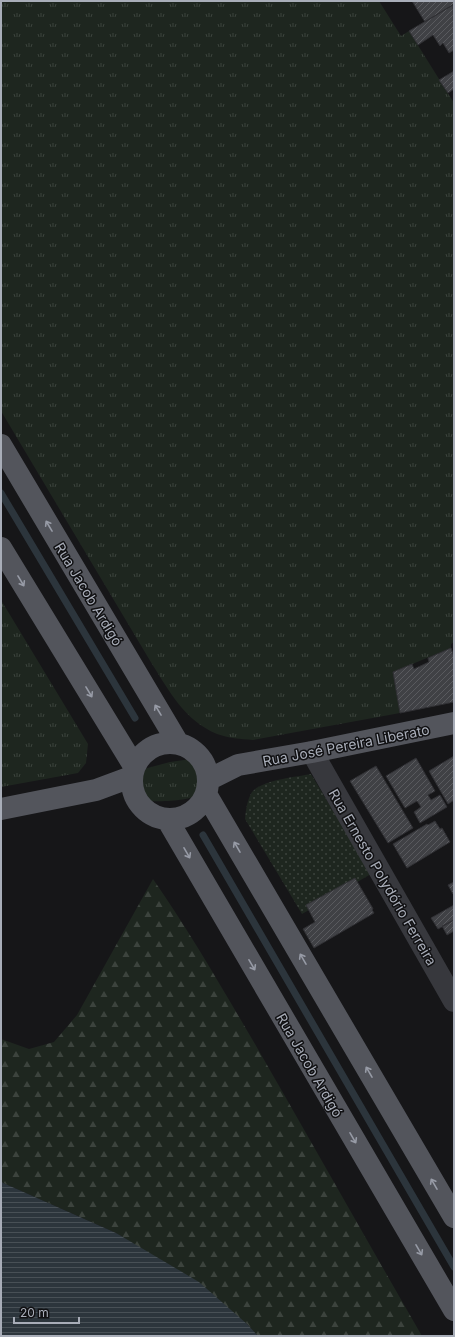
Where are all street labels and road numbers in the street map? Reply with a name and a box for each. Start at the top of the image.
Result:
street label: Rua Jacob Ardigó [51,539,127,649]
street label: Rua José Pereira Liberato [261,720,431,770]
street label: Rua Ernesto Polydório Ferreira [325,786,441,968]
street label: Rua Jacob Ardigó [273,1010,347,1120]

